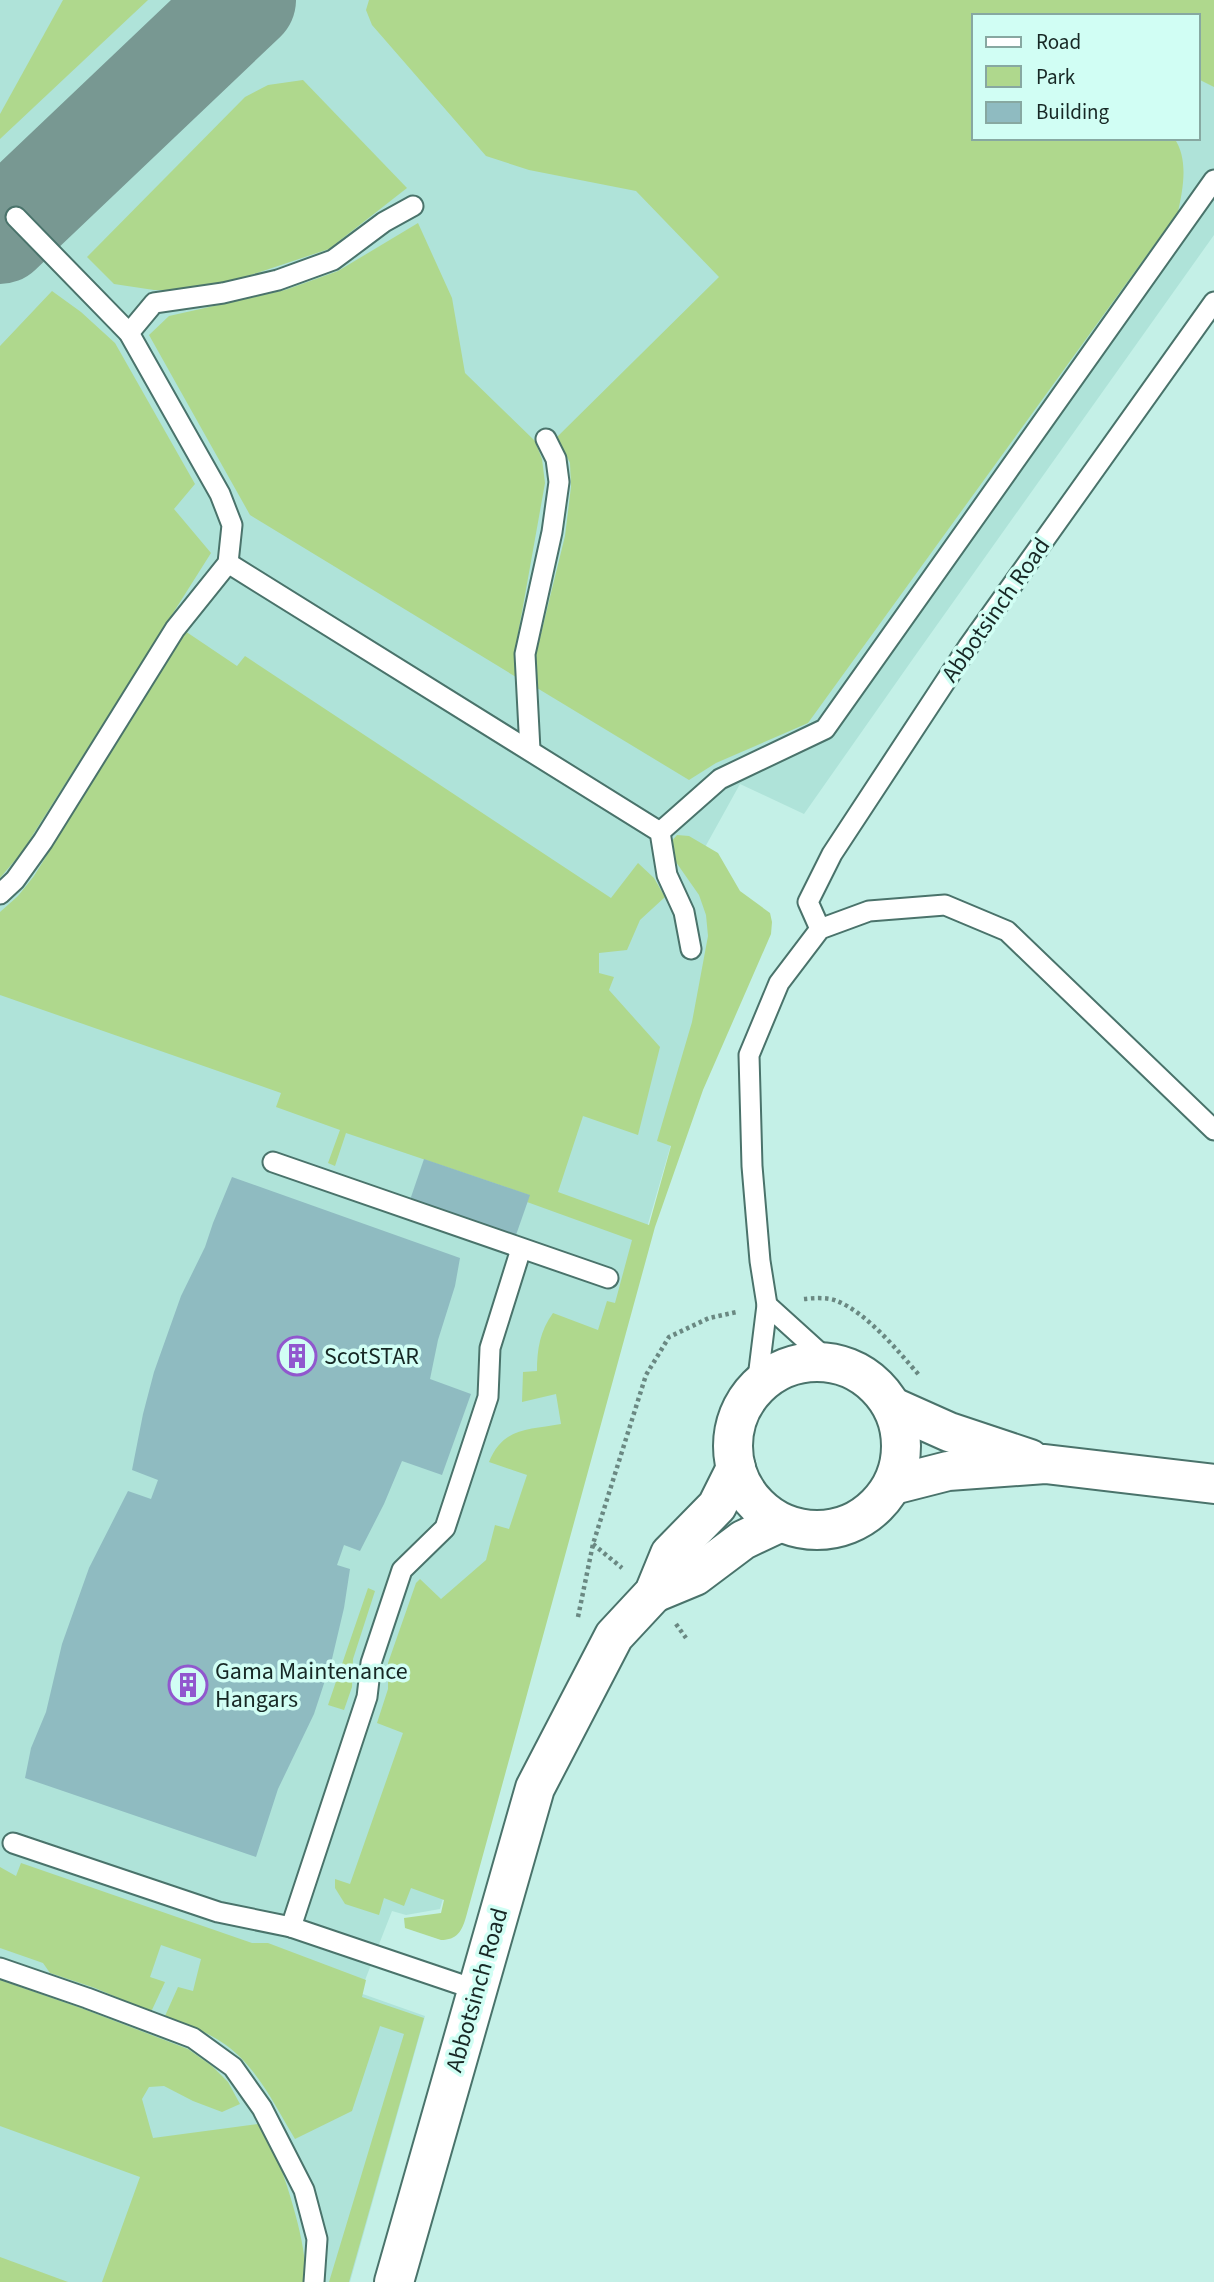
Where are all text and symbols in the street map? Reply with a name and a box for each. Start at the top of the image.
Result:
legend [972,14,1200,140]
text: Road [1036,27,1081,57]
text: Park [1036,62,1076,92]
text: Building [1036,97,1110,127]
street label: Abbotsinch Road [933,531,1059,689]
building icon: ScotSTAR [276,1335,318,1377]
place label: ScotSTAR [324,1339,419,1374]
place label: Gama Maintenance Hangars [215,1654,408,1717]
building icon: Gama Maintenance Hangars [167,1664,209,1706]
street label: Abbotsinch Road [437,1904,517,2076]

